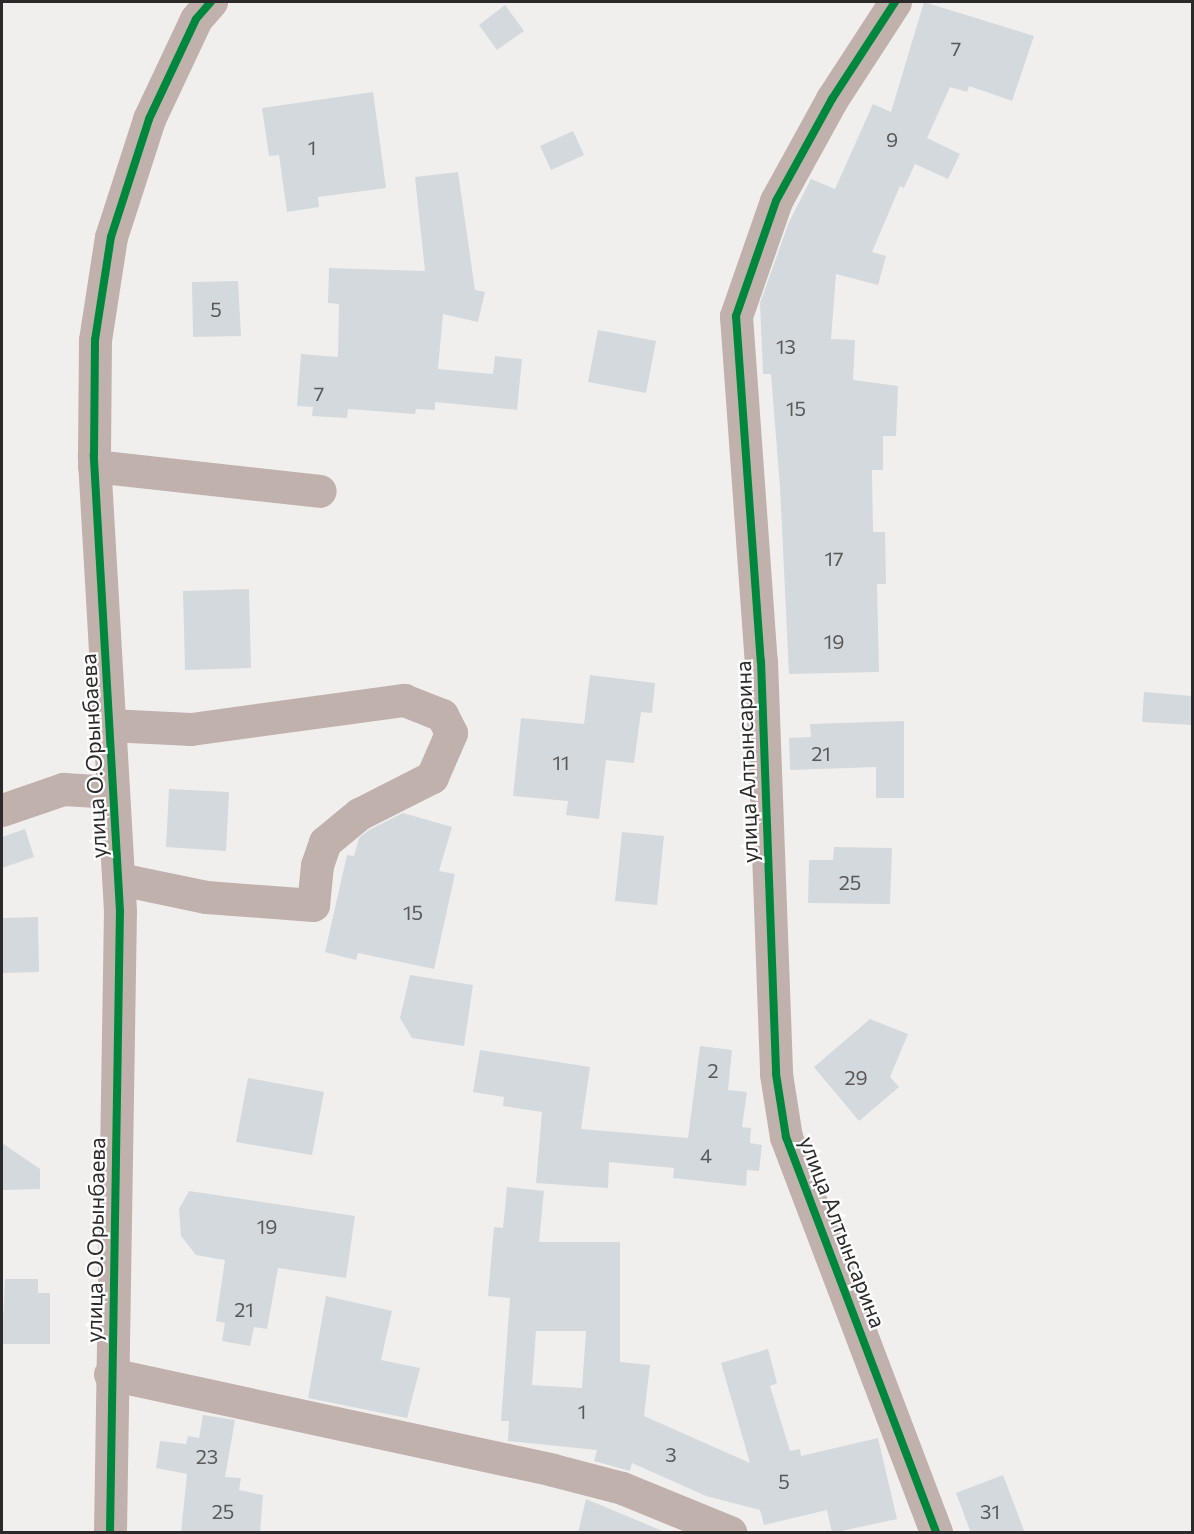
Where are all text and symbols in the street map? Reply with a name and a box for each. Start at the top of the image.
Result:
house number: 7 [951,36,961,60]
house number: 9 [886,127,898,151]
house number: 1 [308,135,316,159]
house number: 5 [210,297,222,321]
house number: 13 [776,334,796,358]
house number: 7 [314,381,324,405]
house number: 15 [786,396,806,420]
house number: 17 [824,546,844,570]
house number: 19 [824,629,844,653]
street label: улица О.Орынбаева [74,653,112,859]
street label: улица Алтынсарина [729,660,763,864]
house number: 21 [811,741,831,765]
house number: 11 [552,750,570,774]
house number: 25 [839,870,861,894]
house number: 15 [403,900,423,924]
house number: 2 [707,1058,719,1082]
house number: 29 [844,1065,868,1089]
street label: улица Алтынсарина [794,1133,892,1331]
street label: улица О.Орынбаева [80,1137,110,1343]
house number: 4 [700,1143,712,1167]
house number: 19 [257,1214,277,1238]
house number: 21 [234,1297,254,1321]
house number: 1 [578,1399,586,1423]
house number: 3 [665,1442,677,1466]
house number: 23 [196,1444,218,1468]
house number: 5 [778,1469,790,1493]
house number: 25 [212,1499,234,1523]
house number: 31 [980,1499,1000,1523]

